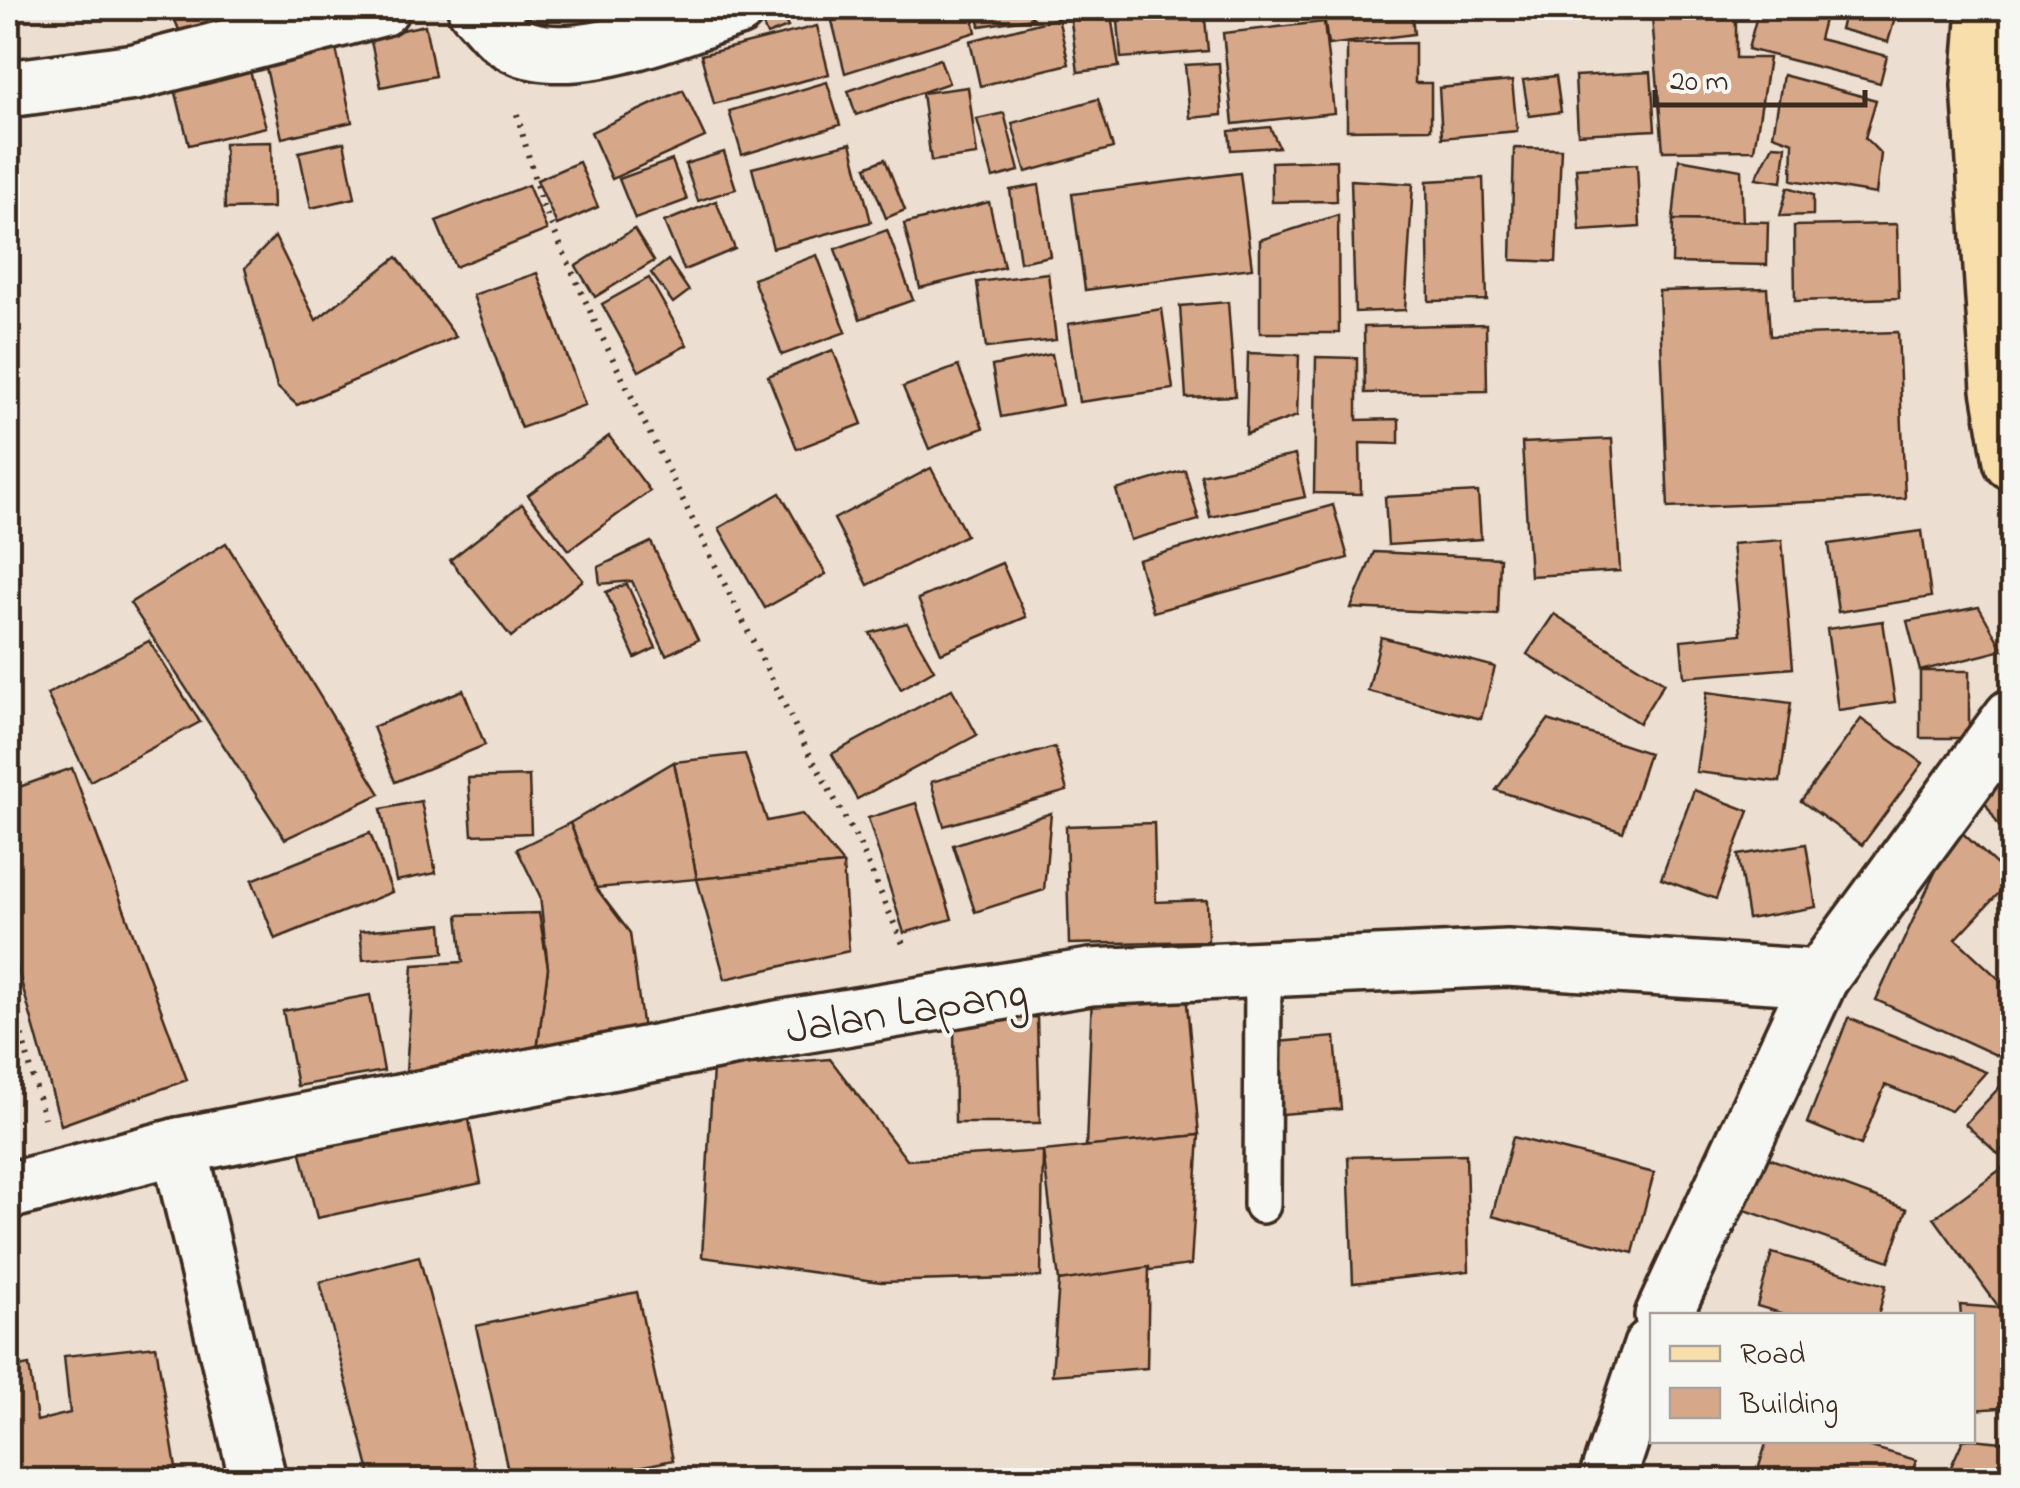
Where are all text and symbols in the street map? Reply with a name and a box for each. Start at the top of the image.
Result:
scale bar [1655,45,1865,107]
text: 20 m [1670,61,1729,105]
street label: Jalan Lapang [781,961,1032,1066]
legend [1650,1313,1975,1443]
text: Road [1740,1334,1805,1378]
text: Building [1739,1384,1838,1428]

